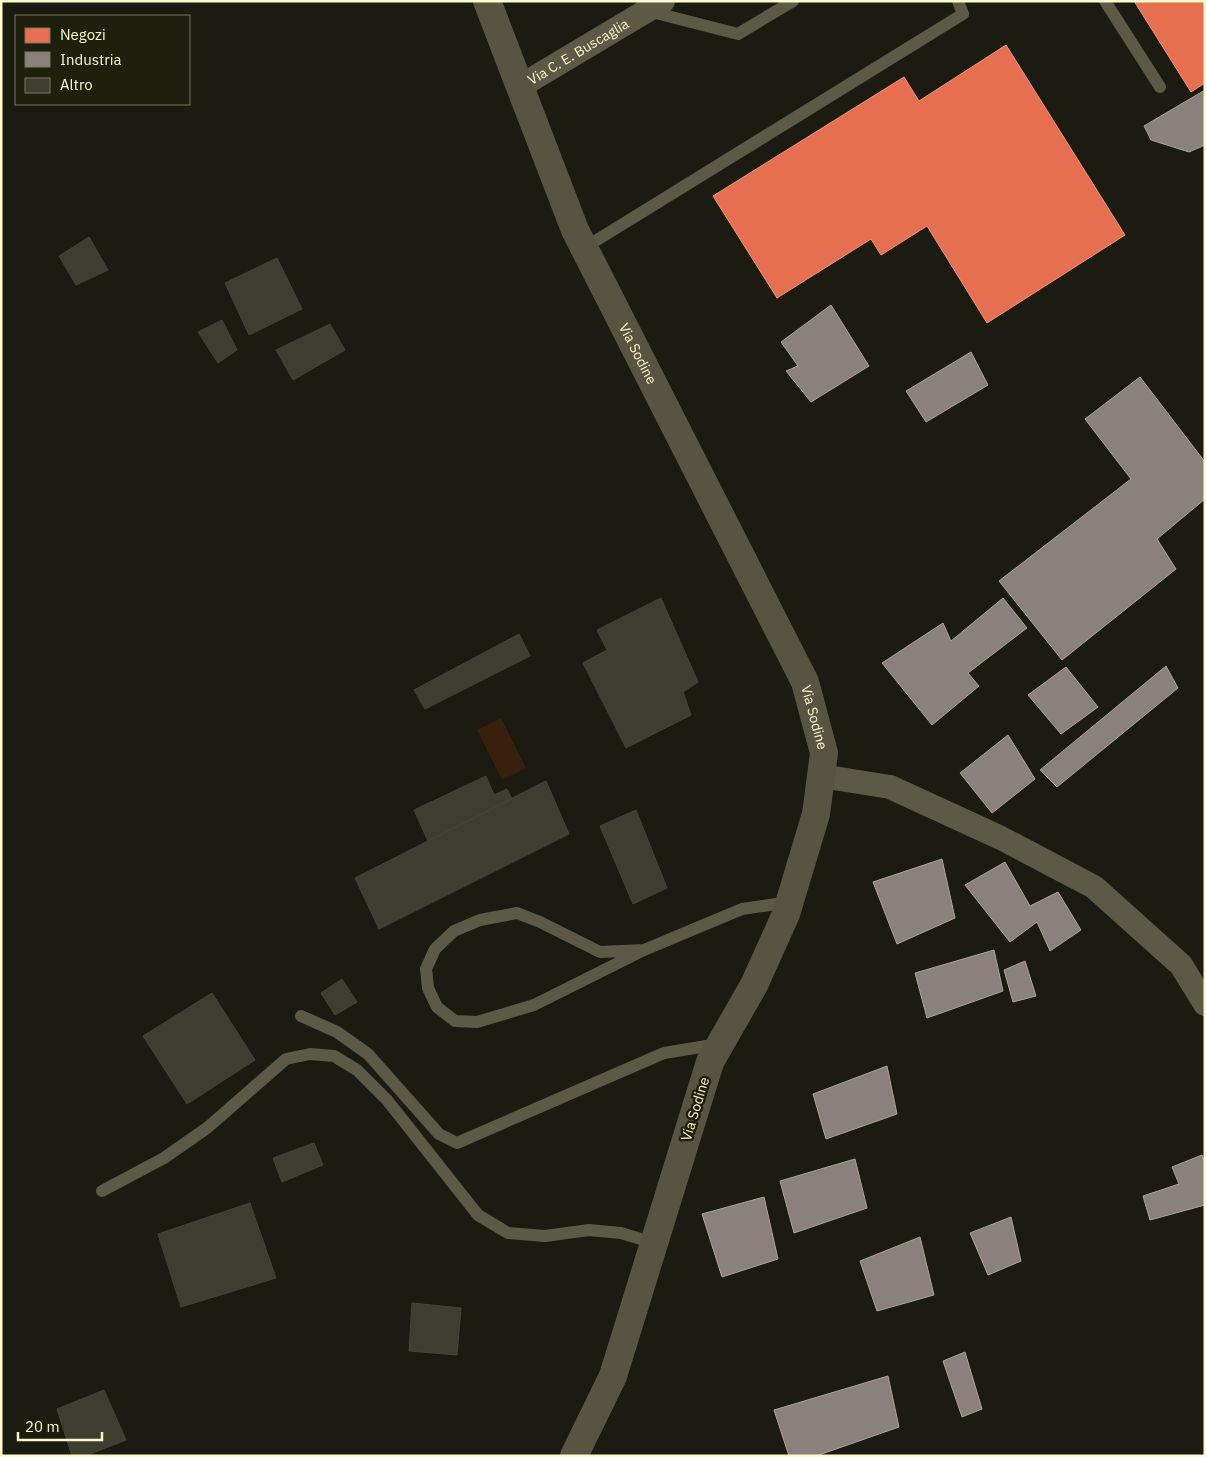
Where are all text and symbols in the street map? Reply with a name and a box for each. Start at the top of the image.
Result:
street label: Via C. E. Buscaglia [524,14,633,89]
legend [15,15,190,105]
text: Negozi [60,25,106,44]
text: Industria [60,50,121,69]
text: Altro [60,75,93,94]
street label: Via Sodine [615,320,661,387]
street label: Via Sodine [797,683,832,752]
street label: Via Sodine [677,1074,713,1143]
scale bar [18,1410,101,1442]
text: 20 m [25,1417,60,1436]

